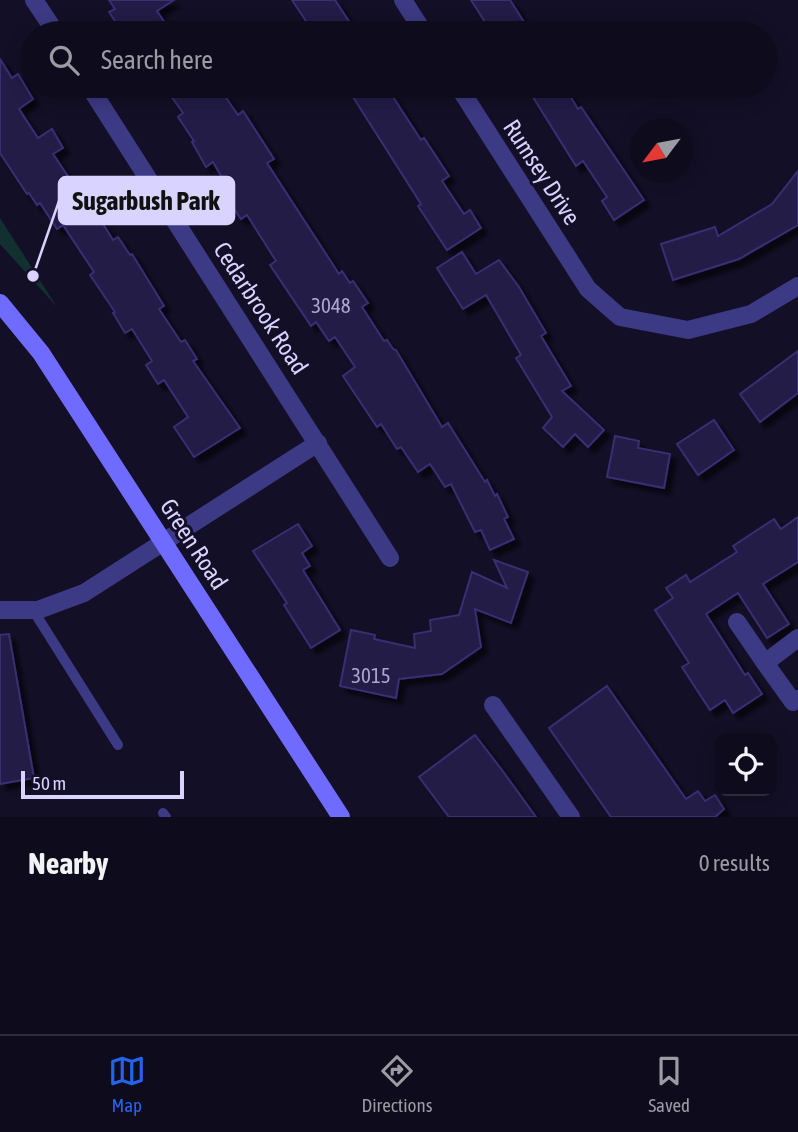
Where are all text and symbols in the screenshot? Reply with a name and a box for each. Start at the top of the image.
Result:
search box [21,21,777,98]
icon: search [45,41,83,79]
text: Search here [101,45,213,75]
street label: Rumsey Drive [498,114,586,230]
north arrow [630,119,693,182]
callout: Sugarbush Park [59,177,234,224]
text: Sugarbush Park [72,186,220,216]
street label: Cedarbrook Road [208,237,314,379]
house number: 3048 [311,293,351,317]
street label: Green Road [155,494,233,594]
house number: 3015 [351,663,391,687]
map controls [714,733,777,796]
button: locate [714,733,777,796]
scale bar [21,768,184,800]
text: 50 m [32,772,66,794]
text: Nearby [28,846,108,880]
text: 0 results [699,850,770,876]
tab: Map [108,1052,146,1116]
tab: Directions [362,1052,432,1116]
tab: Saved [648,1052,690,1116]

